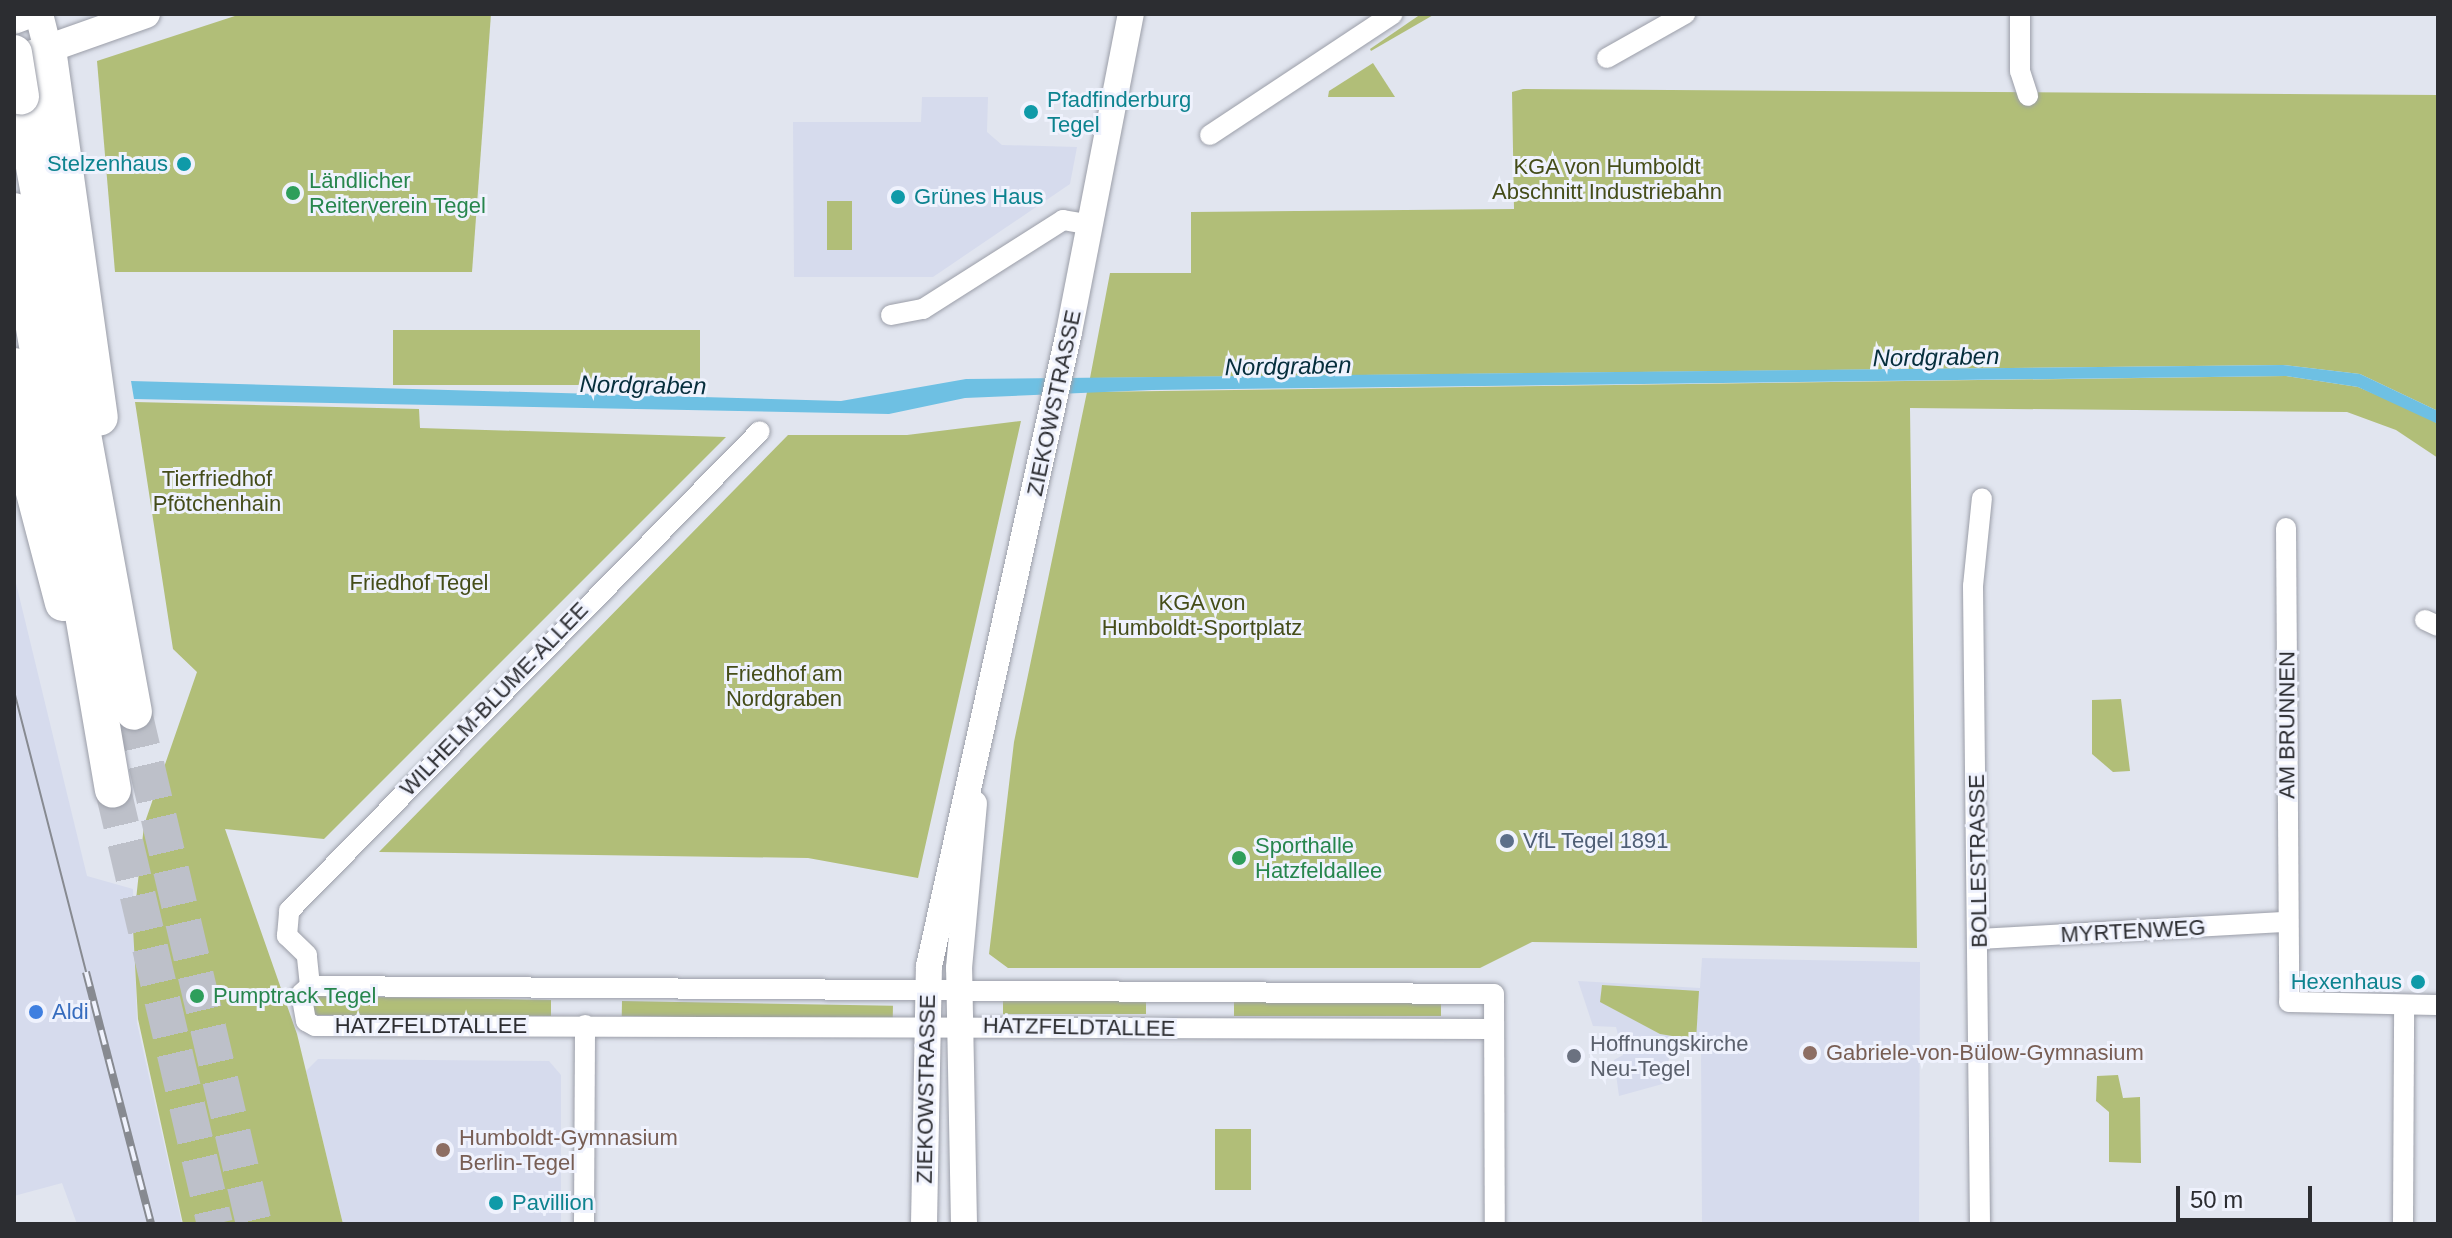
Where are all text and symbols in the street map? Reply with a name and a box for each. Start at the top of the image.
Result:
place label: Pfadfinderburg Tegel [1047,86,1191,138]
marker: Pfadfinderburg Tegel [1022,103,1040,121]
place label: Stelzenhaus [47,151,168,177]
park label: KGA von Humboldt Abschnitt Industriebahn [1492,153,1722,204]
marker: Stelzenhaus [175,155,193,173]
place label: Ländlicher Reiterverein Tegel [309,167,486,218]
marker: Ländlicher Reiterverein Tegel [284,184,302,202]
place label: Grünes Haus [914,184,1044,210]
marker: Grünes Haus [889,188,907,206]
street label: ZIEKOWSTRASSE [1021,308,1087,498]
water label: Nordgraben [1872,341,2000,373]
water label: Nordgraben [1224,350,1352,382]
water label: Nordgraben [579,369,707,401]
park label: Tierfriedhof Pfötchenhain [153,465,281,516]
park label: Friedhof Tegel [349,570,489,596]
park label: KGA von Humboldt-Sportplatz [1102,589,1302,640]
street label: WILHELM-BLUME-ALLEE [394,597,594,801]
street label: AM BRUNNEN [2274,651,2300,799]
park label: Friedhof am Nordgraben [725,660,843,712]
street label: BOLLESTRASSE [1963,774,1993,948]
place label: VfL Tegel 1891 [1523,828,1670,854]
place label: Sporthalle Hatzfeldallee [1255,832,1382,884]
marker: VfL Tegel 1891 [1498,832,1516,850]
marker: Sporthalle Hatzfeldallee [1230,849,1248,867]
street label: MYRTENWEG [2060,914,2206,948]
place label: Hexenhaus [2291,969,2402,995]
marker: Hexenhaus [2409,973,2427,991]
place label: Pumptrack Tegel [213,983,377,1009]
marker: Pumptrack Tegel [188,987,206,1005]
street label: ZIEKOWSTRASSE [911,994,941,1184]
place label: Aldi [52,999,89,1025]
marker: Aldi [27,1003,45,1021]
street label: HATZFELDTALLEE [983,1012,1175,1042]
street label: HATZFELDTALLEE [335,1013,527,1039]
place label: Hoffnungskirche Neu-Tegel [1590,1030,1749,1082]
place label: Gabriele-von-Bülow-Gymnasium [1826,1040,2144,1066]
marker: Gabriele-von-Bülow-Gymnasium [1801,1044,1819,1062]
marker: Hoffnungskirche Neu-Tegel [1565,1047,1583,1065]
place label: Humboldt-Gymnasium Berlin-Tegel [459,1124,678,1176]
marker: Humboldt-Gymnasium Berlin-Tegel [434,1141,452,1159]
scale bar [2180,1170,2316,1220]
text: 50 m [2190,1186,2243,1213]
place label: Pavillion [512,1190,594,1216]
marker: Pavillion [487,1194,505,1212]

